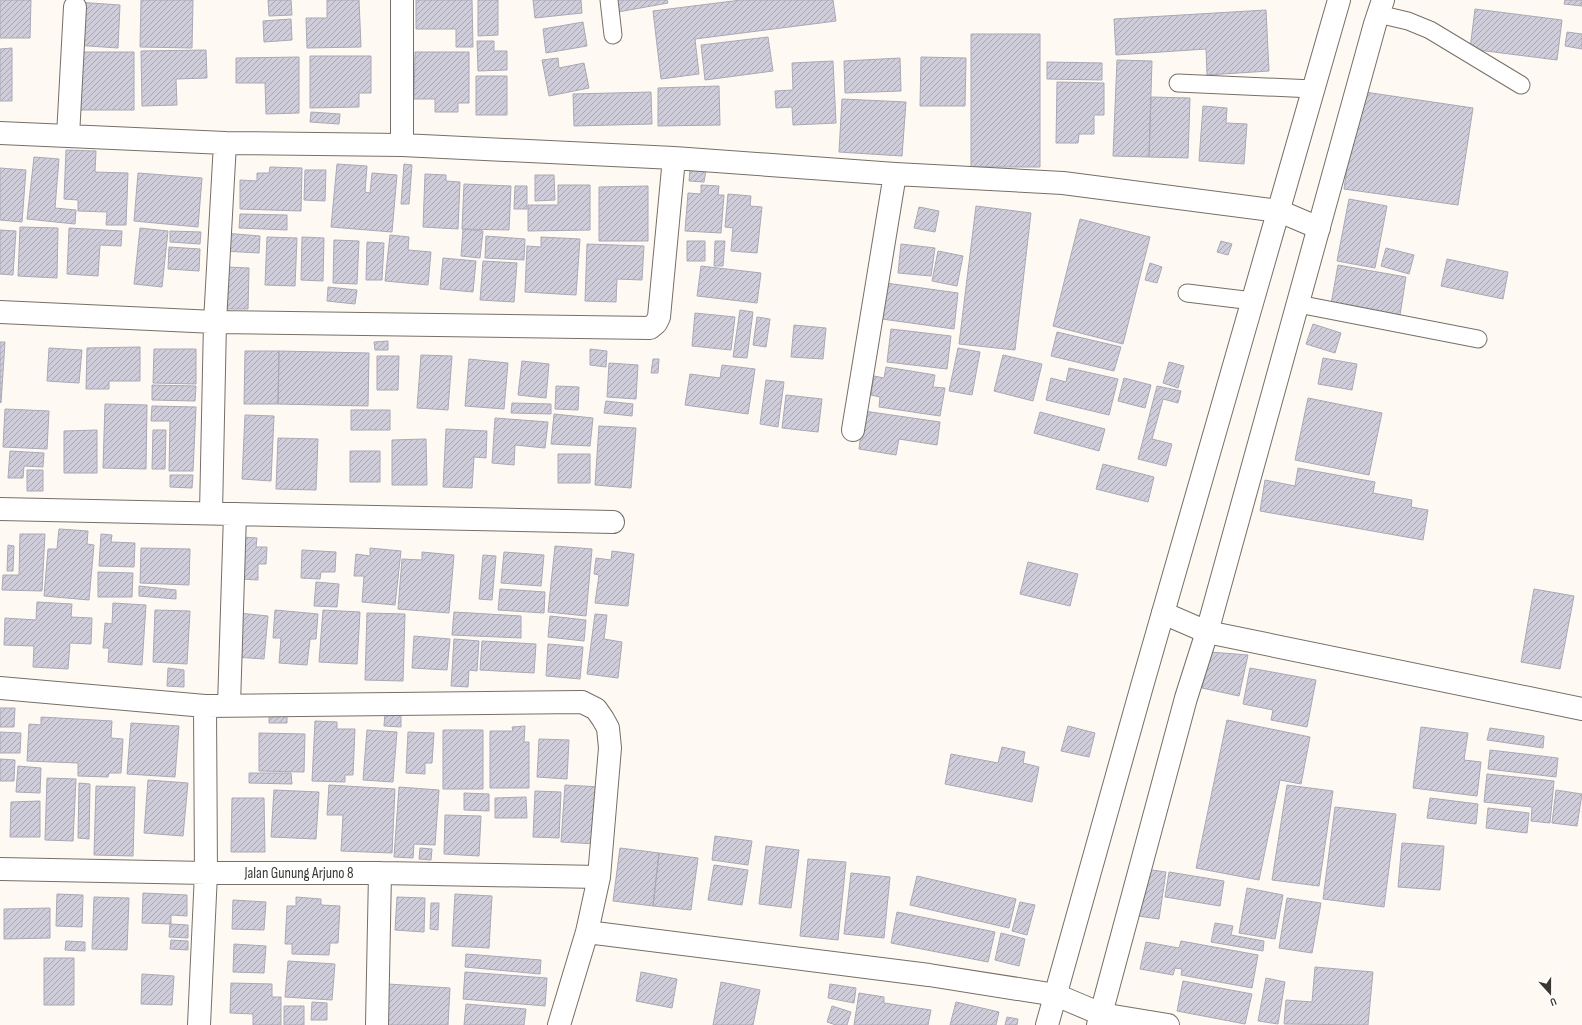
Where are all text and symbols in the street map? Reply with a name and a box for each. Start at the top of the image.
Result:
street label: Jalan Gunung Arjuno 8 [243,864,354,883]
north arrow [1530,973,1570,1013]
text: U [1548,995,1558,1009]

